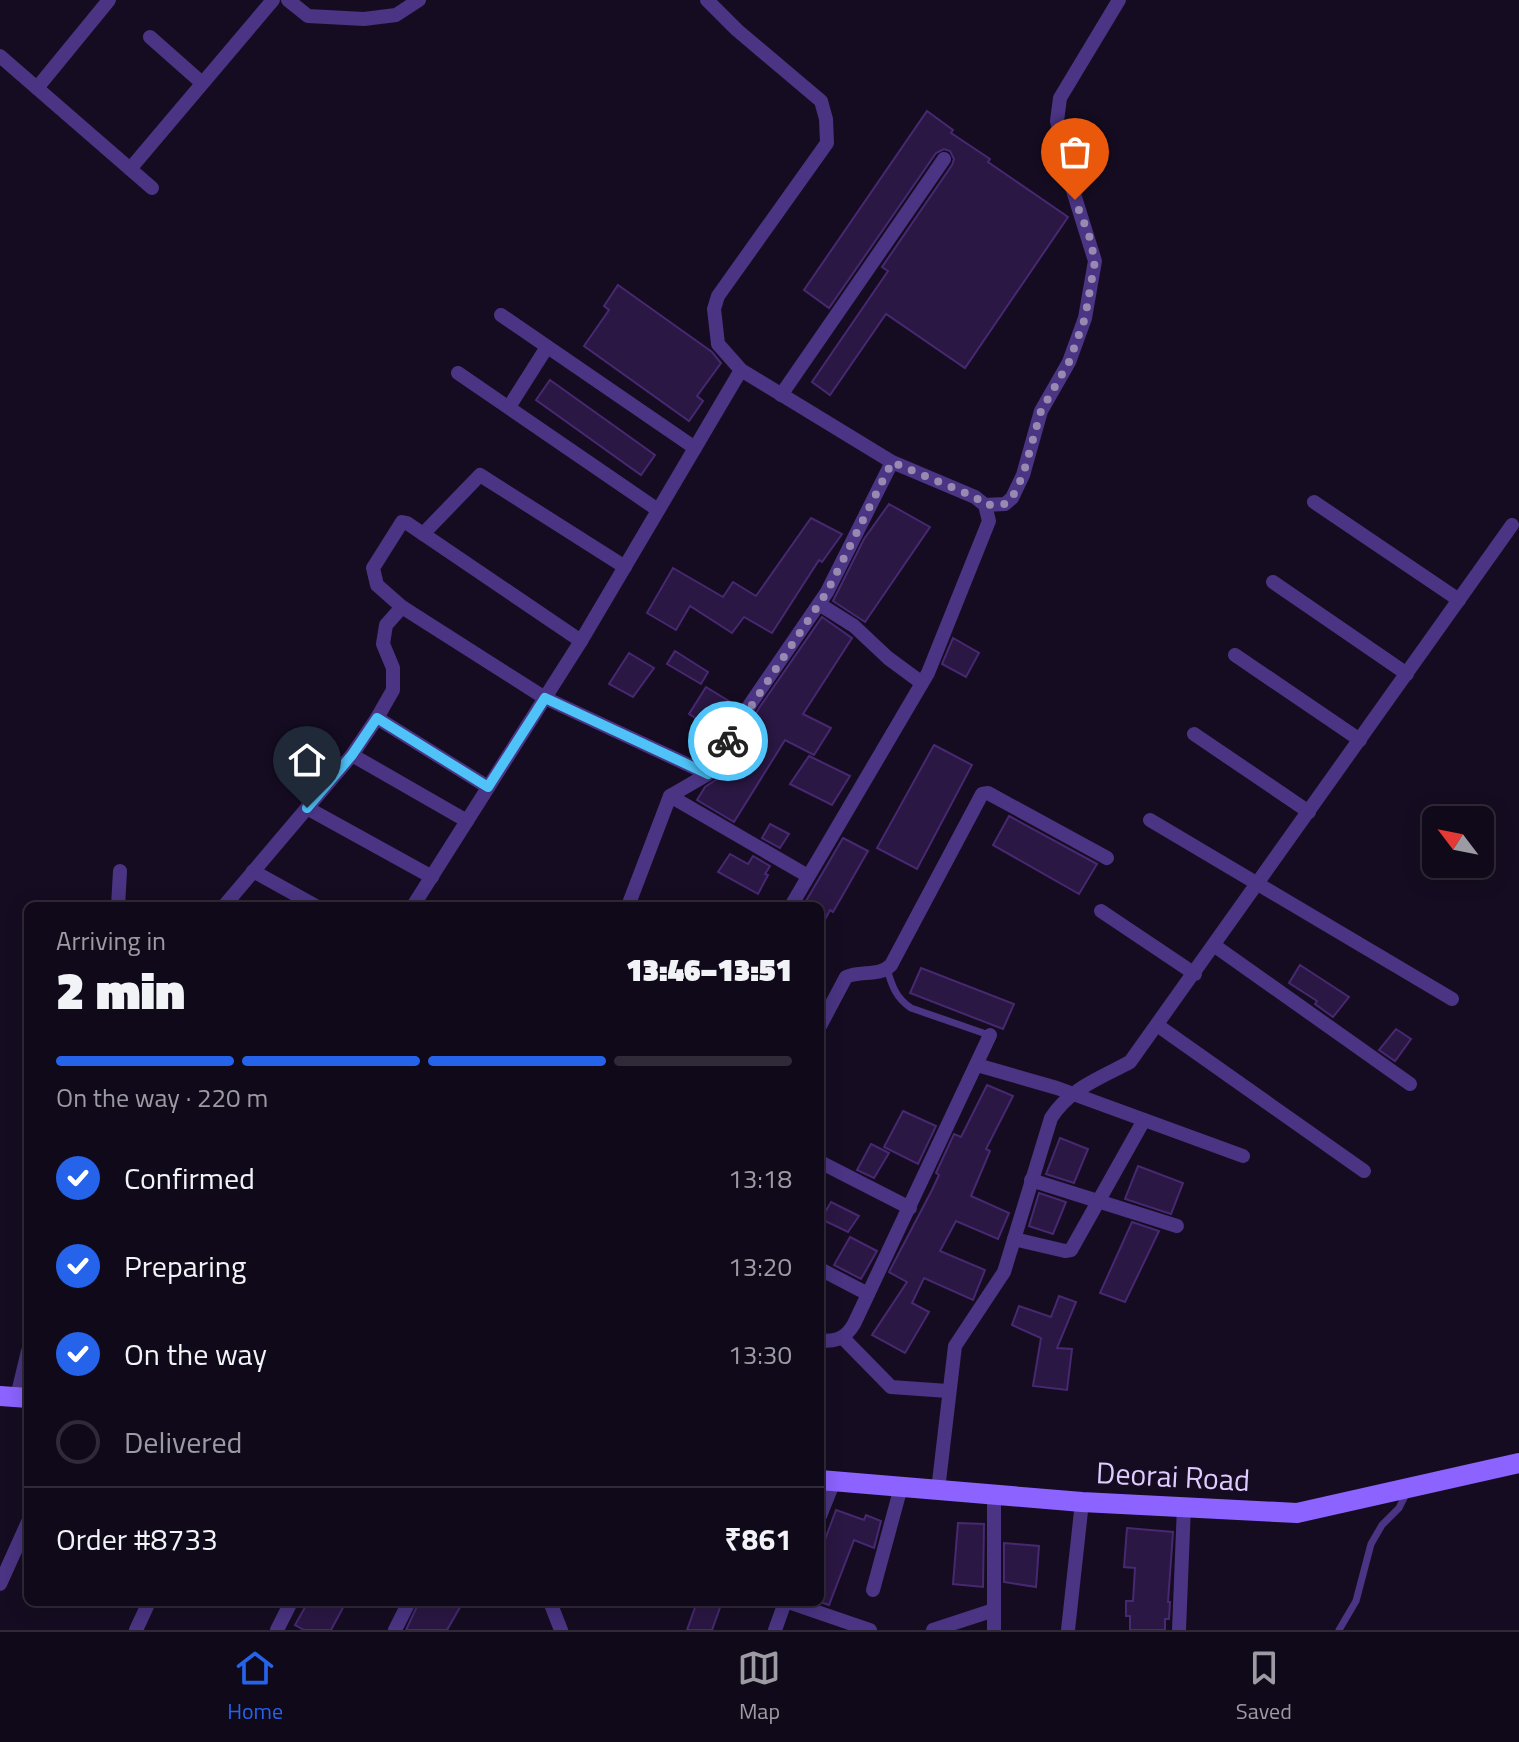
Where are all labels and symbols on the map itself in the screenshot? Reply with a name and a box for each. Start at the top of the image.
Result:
pin [1041,118,1109,200]
courier [688,701,768,781]
pin [273,726,341,808]
north arrow [1422,806,1494,878]
street label: Deorai Road [1095,1449,1251,1503]

